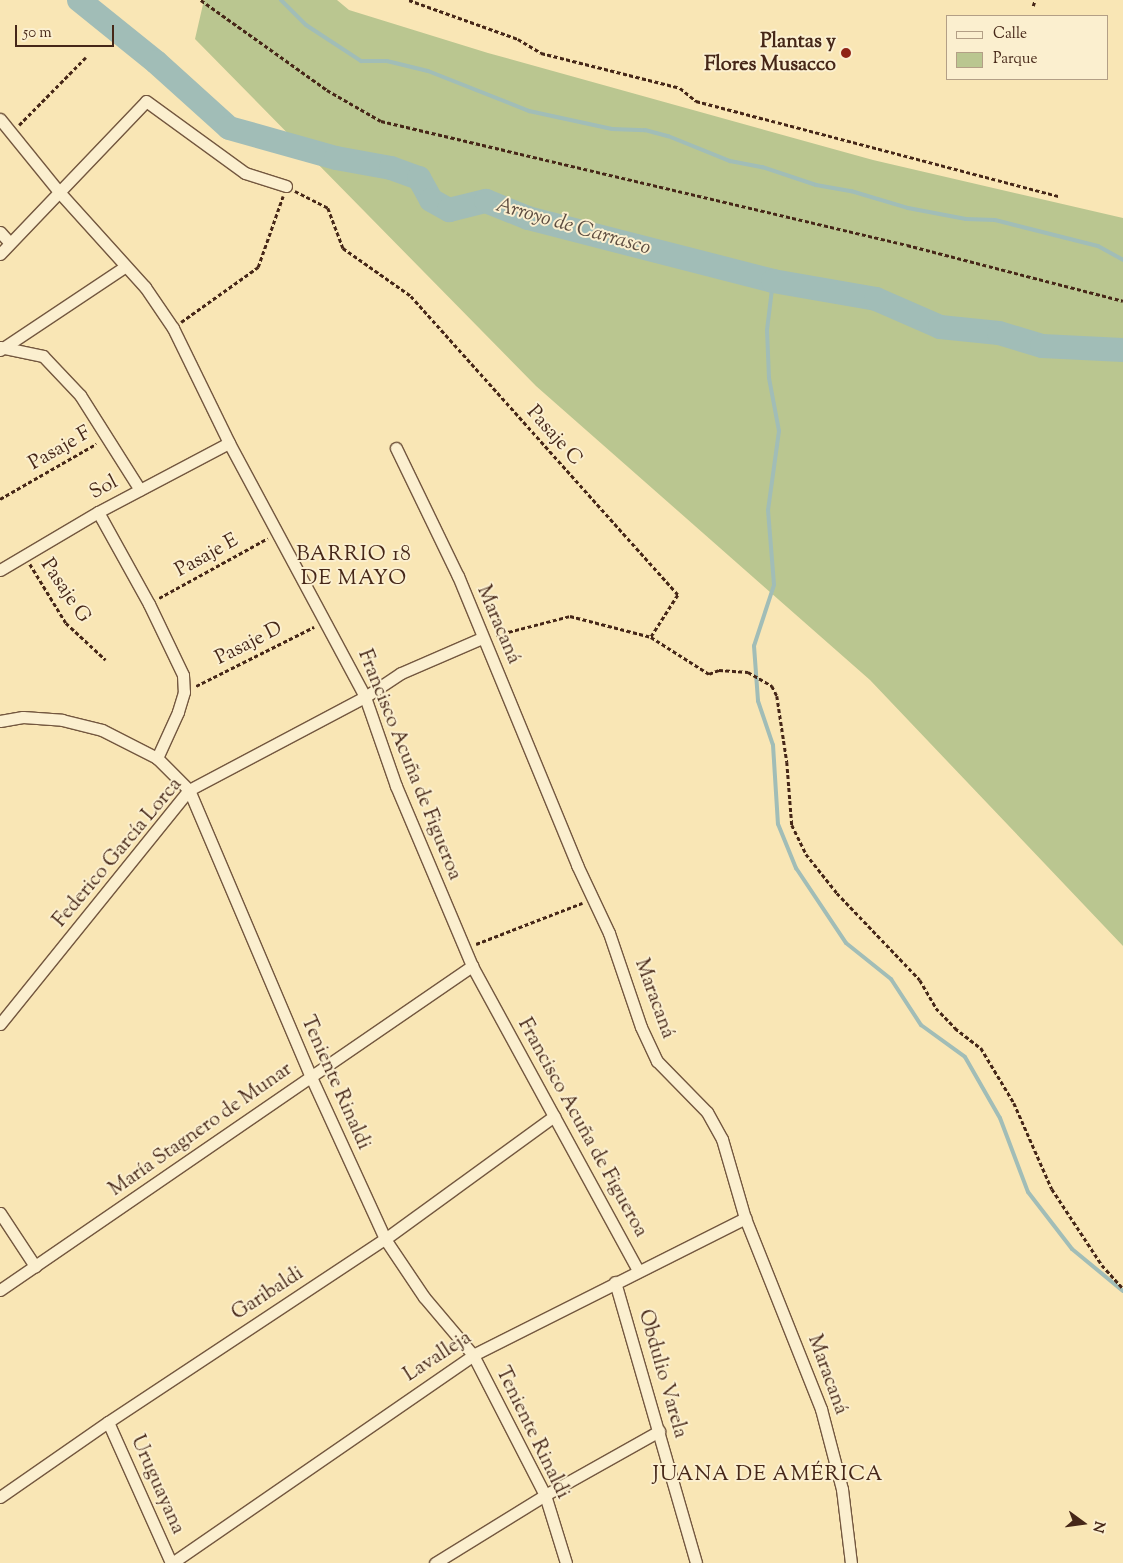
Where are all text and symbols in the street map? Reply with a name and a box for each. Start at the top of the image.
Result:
scale bar [18,15,116,47]
legend [946,15,1108,80]
text: 50 m [23,23,52,44]
text: Calle [993,24,1027,45]
place label: Plantas y Flores Musacco [704,30,836,77]
marker: Plantas y Flores Musacco [840,47,852,59]
text: Parque [993,49,1037,70]
water label: Arroyo de Carrasco [493,193,653,261]
street label: Pasaje C [521,401,587,471]
street label: Pasaje F [25,422,95,476]
street label: Sol [86,471,122,505]
street label: Pasaje E [171,529,243,583]
district label: BARRIO 18 DE MAYO [295,542,413,592]
street label: Pasaje G [35,554,95,628]
street label: Maracaná [471,582,525,668]
street label: Pasaje D [211,617,287,671]
street label: Francisco Acuña de Figueroa [352,646,466,884]
street label: Federico García Lorca [49,773,187,933]
street label: Maracaná [629,956,679,1042]
street label: Teniente Rinaldi [295,1012,375,1154]
street label: Francisco Acuña de Figueroa [512,1014,652,1242]
street label: María Stagnero de Munar [105,1058,297,1202]
street label: Garibaldi [228,1262,308,1326]
street label: Obdulio Varela [632,1307,692,1441]
street label: Lavalleja [400,1326,476,1388]
street label: Maracaná [802,1332,852,1418]
street label: Teniente Rinaldi [490,1363,574,1503]
street label: Uruguayana [125,1432,189,1538]
district label: JUANA DE AMÉRICA [651,1462,885,1488]
north arrow [1058,1498,1108,1548]
text: N [1086,1519,1109,1534]

